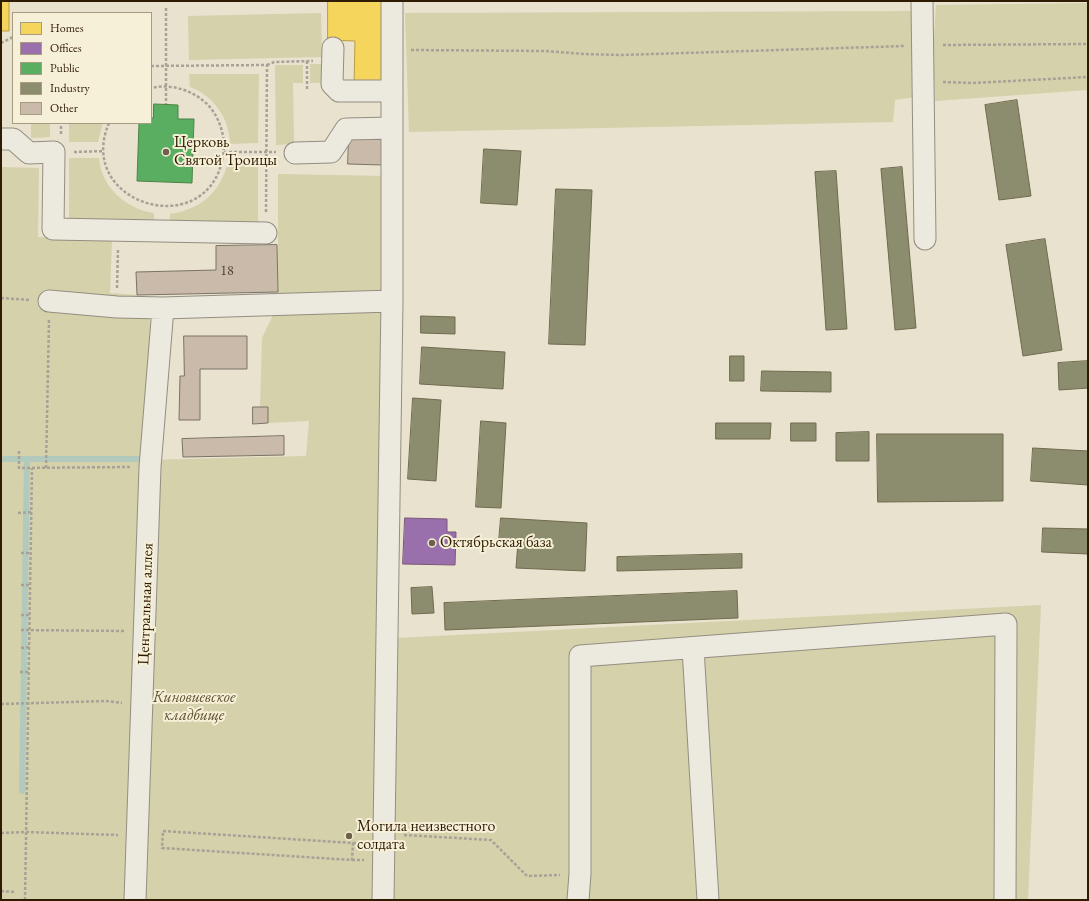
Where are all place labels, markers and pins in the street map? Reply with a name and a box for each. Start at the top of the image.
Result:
place label: Церковь Святой Троицы [174,133,277,171]
marker: Церковь Святой Троицы [161,147,171,157]
place label: Октябрьская база [440,533,552,553]
marker: Октябрьская база [427,538,437,548]
place label: Могила неизвестного солдата [357,817,495,855]
marker: Могила неизвестного солдата [344,831,354,841]

